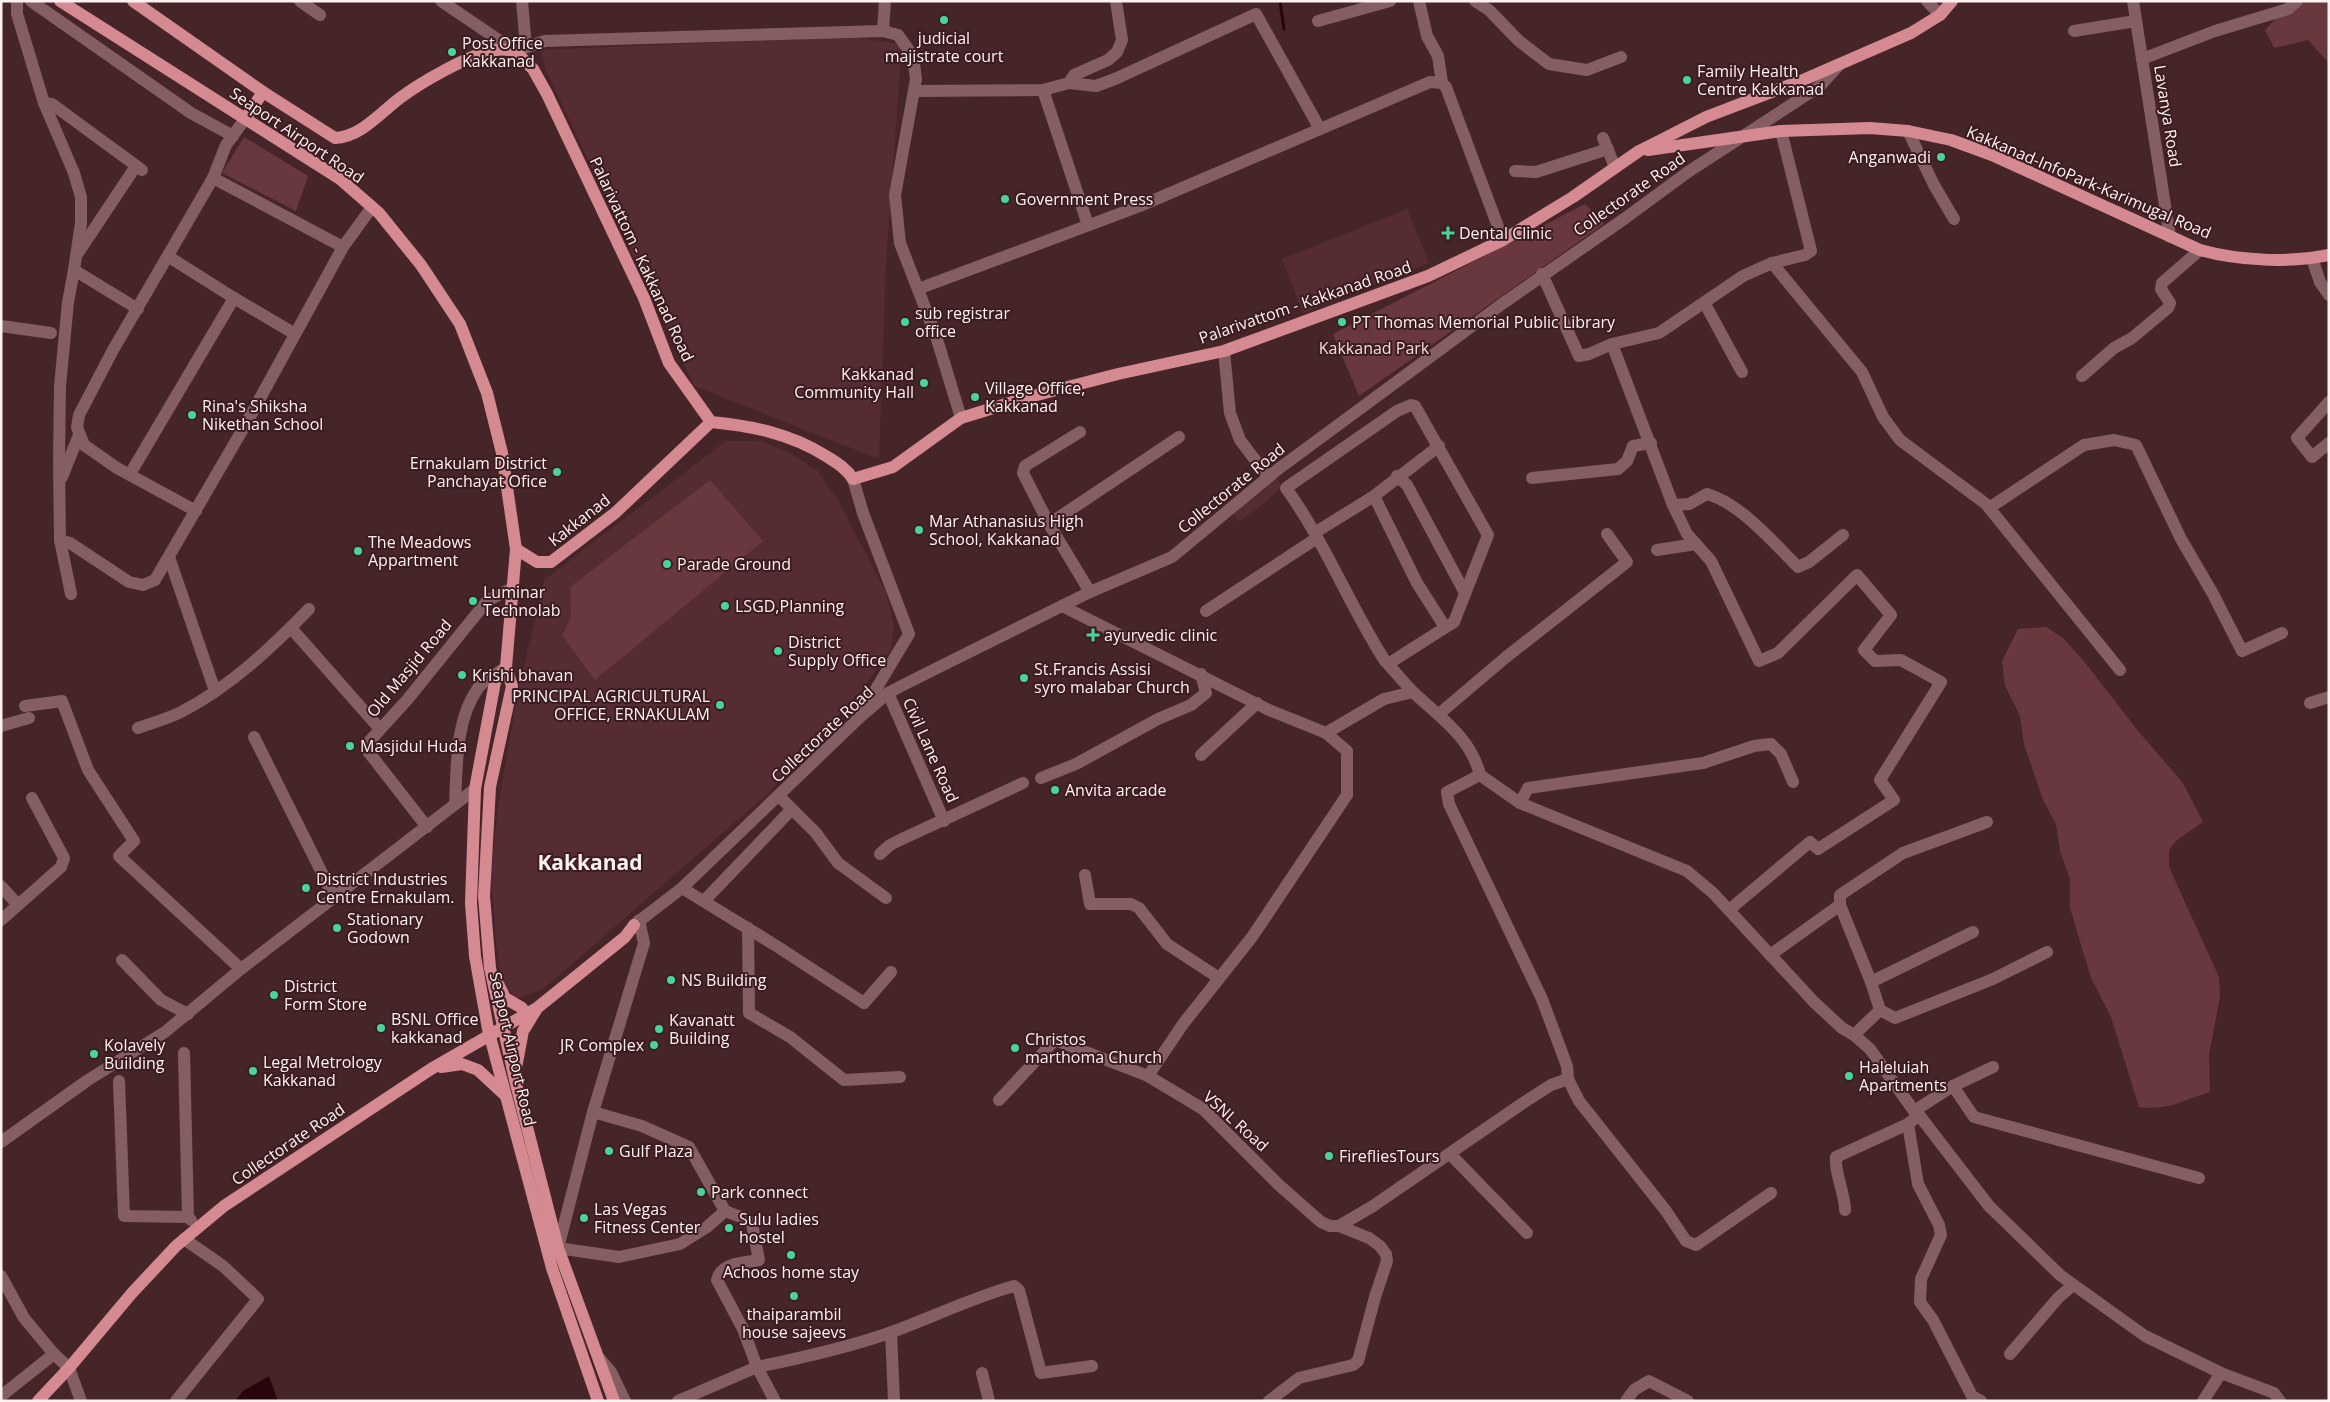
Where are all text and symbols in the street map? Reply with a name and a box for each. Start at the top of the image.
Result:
marker: judicial majistrate court [938,14,950,26]
place label: judicial majistrate court [885,27,1004,67]
place label: Post Office Kakkanad [462,32,543,72]
marker: Post Office Kakkanad [446,46,458,58]
place label: Family Health Centre Kakkanad [1697,60,1824,100]
street label: Lavanya Road [2149,63,2187,169]
marker: Family Health Centre Kakkanad [1681,74,1693,86]
street label: Seaport Airport Road [226,82,368,188]
street label: Kakkanad-InfoPark-Karimugal Road [1963,120,2215,244]
place label: Anganwadi [1849,146,1931,168]
street label: Collectorate Road [1569,147,1689,241]
marker: Anganwadi [1935,151,1947,163]
street label: Palarivattom - Kakkanad Road [585,153,699,365]
place label: Government Press [1015,188,1153,210]
marker: Government Press [999,193,1011,205]
place label: Dental Clinic [1459,222,1552,244]
marker: Dental Clinic [1441,226,1455,240]
street label: Palarivattom - Kakkanad Road [1196,255,1414,349]
place label: sub registrar office [915,302,1010,342]
place label: PT Thomas Memorial Public Library [1352,311,1616,333]
marker: sub registrar office [899,316,911,328]
marker: PT Thomas Memorial Public Library [1336,316,1348,328]
park label: Kakkanad Park [1319,337,1430,359]
place label: Kakkanad Community Hall [794,363,914,403]
marker: Kakkanad Community Hall [918,377,930,389]
place label: Village Office, Kakkanad [985,377,1085,417]
marker: Village Office, Kakkanad [969,391,981,403]
place label: Rina's Shiksha Nikethan School [202,395,323,435]
marker: Rina's Shiksha Nikethan School [186,409,198,421]
street label: Collectorate Road [1173,438,1289,538]
place label: Ernakulam District Panchayat Ofice [410,452,547,492]
marker: Ernakulam District Panchayat Ofice [551,466,563,478]
street label: Kakkanad [544,489,614,551]
place label: Mar Athanasius High School, Kakkanad [929,510,1084,550]
marker: Mar Athanasius High School, Kakkanad [913,524,925,536]
place label: The Meadows Appartment [368,531,471,571]
marker: The Meadows Appartment [352,545,364,557]
place label: Parade Ground [677,553,791,575]
marker: Parade Ground [661,558,673,570]
place label: Luminar Technolab [483,581,560,621]
marker: Luminar Technolab [467,595,479,607]
place label: LSGD,Planning [735,595,845,617]
marker: LSGD,Planning [719,600,731,612]
street label: Old Masjid Road [362,614,456,722]
place label: ayurvedic clinic [1104,624,1217,646]
marker: ayurvedic clinic [1086,628,1100,642]
place label: District Supply Office [788,631,886,671]
marker: District Supply Office [772,645,784,657]
place label: St.Francis Assisi syro malabar Church [1034,658,1190,698]
place label: Krishi bhavan [472,664,573,686]
marker: Krishi bhavan [456,669,468,681]
marker: St.Francis Assisi syro malabar Church [1018,672,1030,684]
street label: Collectorate Road [766,681,878,787]
place label: PRINCIPAL AGRICULTURAL OFFICE, ERNAKULAM [512,685,710,725]
street label: Civil Lane Road [898,694,964,806]
marker: PRINCIPAL AGRICULTURAL OFFICE, ERNAKULAM [714,699,726,711]
place label: Masjidul Huda [360,735,467,757]
marker: Masjidul Huda [344,740,356,752]
place label: Anvita arcade [1065,779,1166,801]
marker: Anvita arcade [1049,784,1061,796]
district label: Kakkanad [537,848,643,876]
place label: District Industries Centre Ernakulam. [316,868,455,908]
marker: District Industries Centre Ernakulam. [300,882,312,894]
place label: Stationary Godown [347,908,424,948]
marker: Stationary Godown [331,922,343,934]
place label: NS Building [681,969,767,991]
street label: Seaport Airport Road [485,970,541,1128]
marker: NS Building [665,974,677,986]
place label: District Form Store [284,975,367,1015]
marker: District Form Store [268,989,280,1001]
place label: BSNL Office kakkanad [391,1008,479,1048]
place label: Kavanatt Building [669,1009,735,1049]
marker: BSNL Office kakkanad [375,1022,387,1034]
marker: Kavanatt Building [653,1023,665,1035]
place label: Christos marthoma Church [1025,1028,1162,1068]
place label: Kolavely Building [104,1034,166,1074]
place label: JR Complex [558,1034,645,1056]
marker: JR Complex [648,1039,660,1051]
marker: Christos marthoma Church [1009,1042,1021,1054]
marker: Kolavely Building [88,1048,100,1060]
place label: Legal Metrology Kakkanad [263,1051,383,1091]
place label: Haleluiah Apartments [1859,1056,1947,1096]
marker: Legal Metrology Kakkanad [247,1065,259,1077]
marker: Haleluiah Apartments [1843,1070,1855,1082]
street label: VSNL Road [1199,1086,1273,1156]
street label: Collectorate Road [227,1098,349,1190]
place label: Gulf Plaza [619,1140,693,1162]
marker: Gulf Plaza [603,1145,615,1157]
place label: FirefliesTours [1339,1145,1439,1167]
marker: FirefliesTours [1323,1150,1335,1162]
place label: Park connect [711,1181,808,1203]
marker: Park connect [695,1186,707,1198]
place label: Las Vegas Fitness Center [594,1198,701,1238]
place label: Sulu ladies hostel [739,1208,819,1248]
marker: Las Vegas Fitness Center [578,1212,590,1224]
marker: Sulu ladies hostel [723,1222,735,1234]
marker: Achoos home stay [785,1249,797,1261]
place label: Achoos home stay [723,1261,860,1283]
marker: thaiparambil house sajeevs [788,1290,800,1302]
place label: thaiparambil house sajeevs [742,1303,846,1343]

